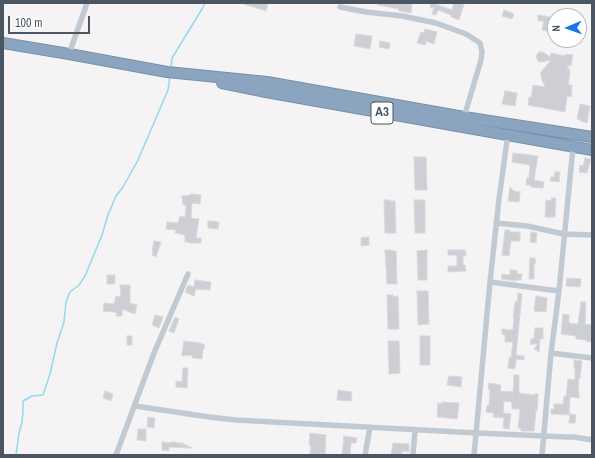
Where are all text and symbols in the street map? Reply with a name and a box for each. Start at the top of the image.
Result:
scale bar [10,8,92,34]
north arrow [547,8,587,48]
text: 100 m [15,15,42,31]
text: N [549,25,563,32]
road number: A3 [371,102,393,124]

